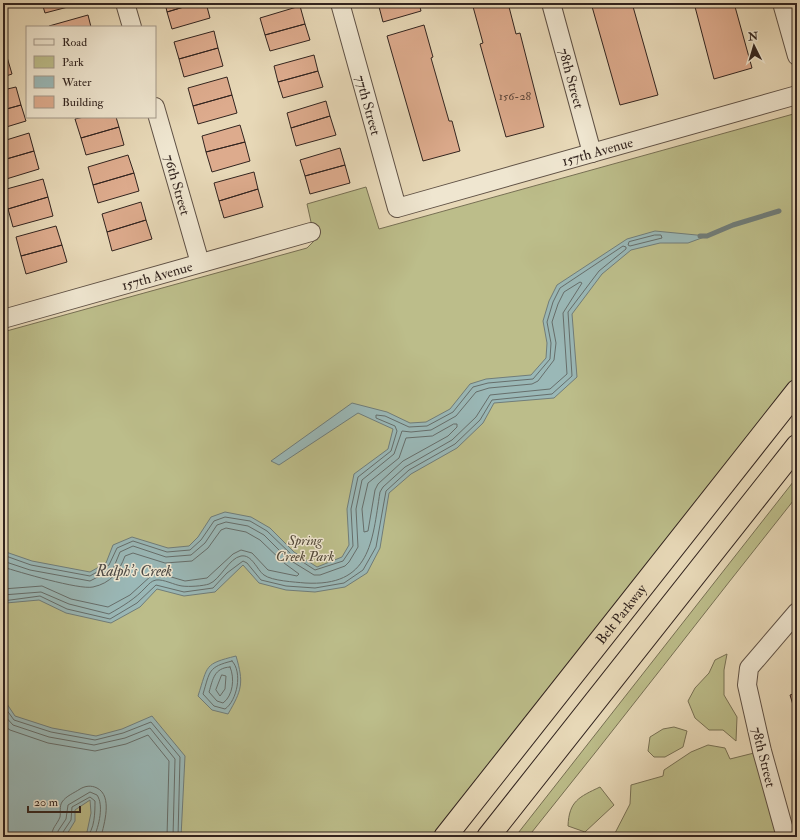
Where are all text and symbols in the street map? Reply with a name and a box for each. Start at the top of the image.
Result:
legend [26,26,156,118]
north arrow [734,26,774,66]
text: N [747,30,760,44]
text: Road [62,35,87,50]
street label: 78th Street [555,46,588,111]
text: Park [62,55,84,70]
street label: 77th Street [351,73,384,138]
text: Water [61,75,92,90]
house number: 156-28 [499,89,532,104]
text: Building [62,95,105,110]
street label: 157th Avenue [560,134,635,170]
street label: 76th Street [160,153,194,218]
street label: 157th Avenue [120,258,195,294]
park label: Spring Creek Park [276,532,334,565]
water label: Ralph’s Creek [95,562,172,581]
street label: Belt Parkway [592,580,652,648]
street label: 78th Street [748,725,779,789]
scale bar [28,788,80,814]
text: 20 m [34,795,59,810]

